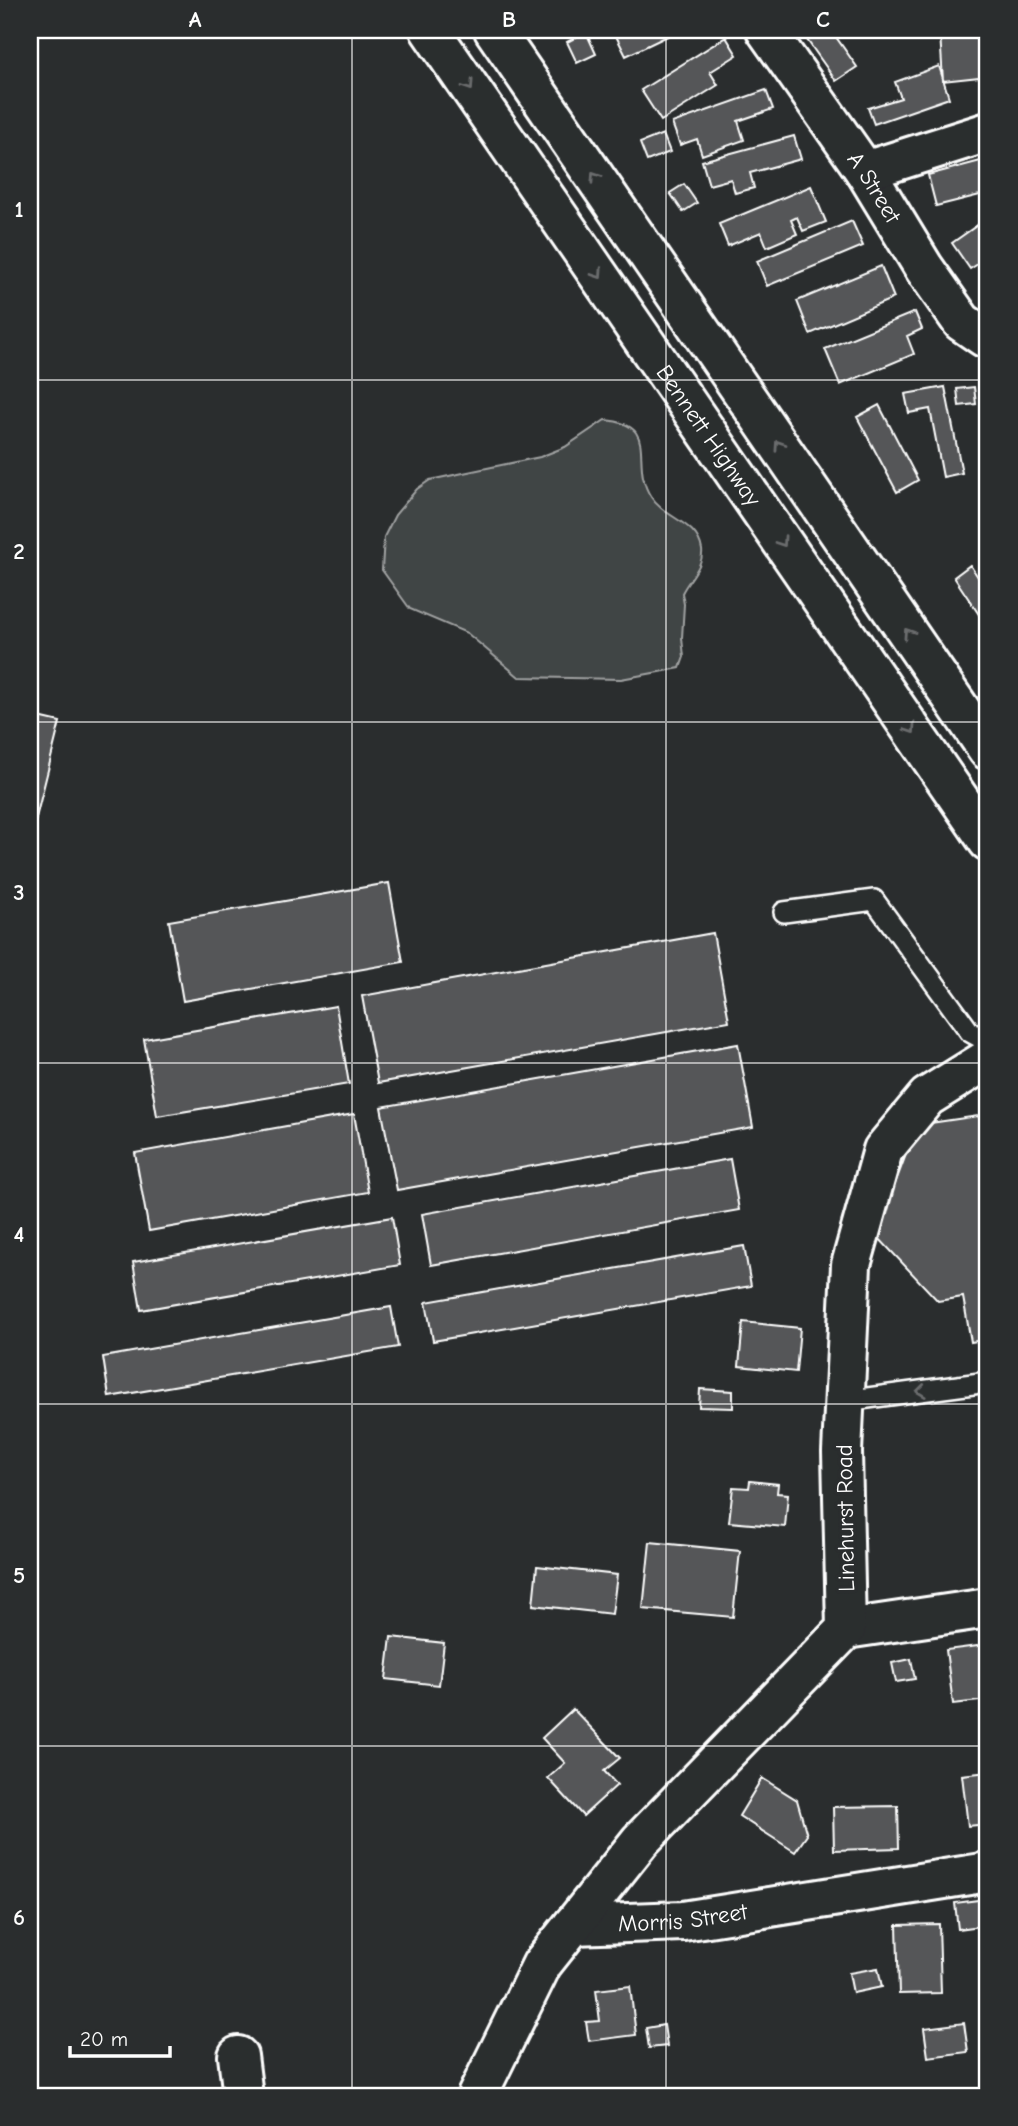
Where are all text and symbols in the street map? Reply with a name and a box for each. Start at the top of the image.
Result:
text: A [189,6,202,33]
text: B [502,6,516,33]
text: C [816,6,830,33]
one-way arrow [461,78,473,91]
street label: A Street [842,147,907,229]
one-way arrow [591,172,603,185]
text: 1 [14,196,24,223]
one-way arrow [590,266,603,279]
street label: Bennett Highway [650,360,767,512]
one-way arrow [775,440,787,453]
one-way arrow [774,534,786,547]
text: 2 [13,538,25,565]
one-way arrow [904,628,916,641]
one-way arrow [903,722,916,735]
text: 3 [13,879,25,906]
text: 4 [14,1221,25,1248]
one-way arrow [915,1383,926,1398]
street label: Linehurst Road [831,1444,860,1592]
text: 5 [13,1562,25,1589]
street label: Morris Street [618,1898,751,1937]
text: 6 [13,1904,25,1931]
scale bar [70,2014,170,2058]
text: 20 m [80,2027,128,2051]

